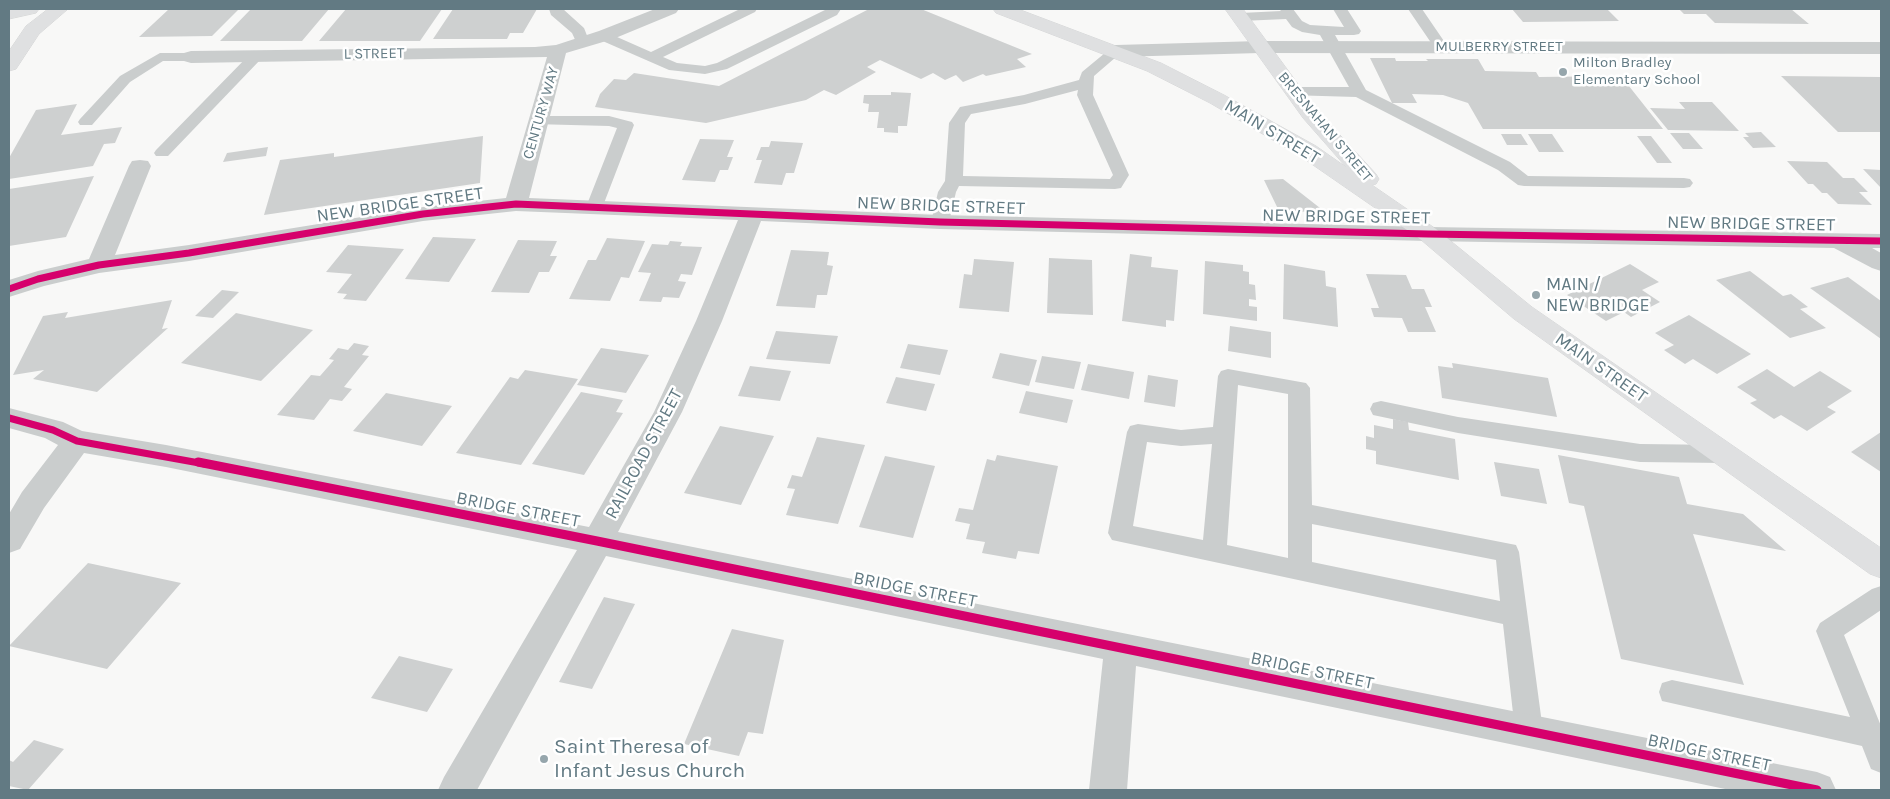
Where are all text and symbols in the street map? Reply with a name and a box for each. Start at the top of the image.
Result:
street label: MULBERRY STREET [1435,38,1563,56]
street label: L STREET [343,44,405,64]
place label: Milton Bradley Elementary School [1573,54,1700,89]
street label: CENTURY WAY [519,65,563,161]
marker: Milton Bradley Elementary School [1557,66,1569,78]
street label: BRESNAHAN STREET [1274,69,1376,185]
street label: MAIN STREET [1220,95,1324,169]
street label: NEW BRIDGE STREET [315,183,485,227]
street label: NEW BRIDGE STREET [857,192,1025,220]
street label: NEW BRIDGE STREET [1262,205,1430,229]
street label: NEW BRIDGE STREET [1667,212,1835,236]
place label: MAIN / NEW BRIDGE [1546,274,1650,316]
marker: MAIN / NEW BRIDGE [1530,289,1542,301]
street label: MAIN STREET [1551,328,1651,408]
street label: RAILROAD STREET [601,385,687,523]
street label: BRIDGE STREET [454,487,582,533]
street label: BRIDGE STREET [851,567,979,613]
street label: BRIDGE STREET [1248,647,1376,695]
street label: BRIDGE STREET [1645,729,1773,777]
place label: Saint Theresa of Infant Jesus Church [554,734,745,784]
marker: Saint Theresa of Infant Jesus Church [538,753,550,765]

